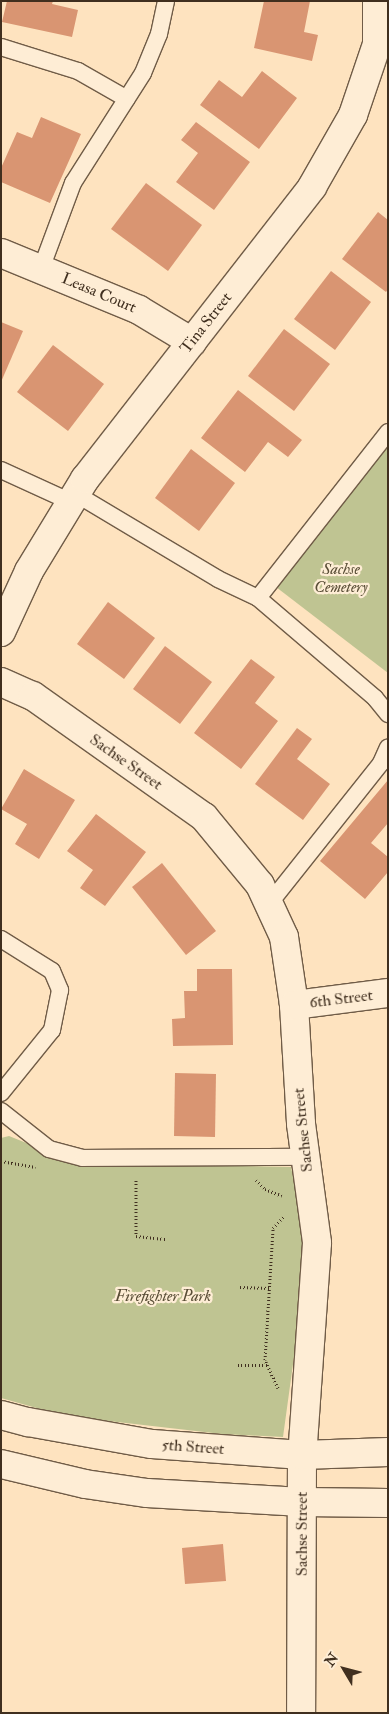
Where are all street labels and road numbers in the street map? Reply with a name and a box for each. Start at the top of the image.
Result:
street label: Leasa Court [59,269,139,317]
street label: Tina Street [176,288,236,358]
street label: Sachse Street [86,730,166,794]
street label: 6th Street [308,986,374,1012]
street label: Sachse Street [289,1087,317,1173]
street label: 5th Street [161,1435,225,1459]
street label: Sachse Street [292,1492,312,1576]

